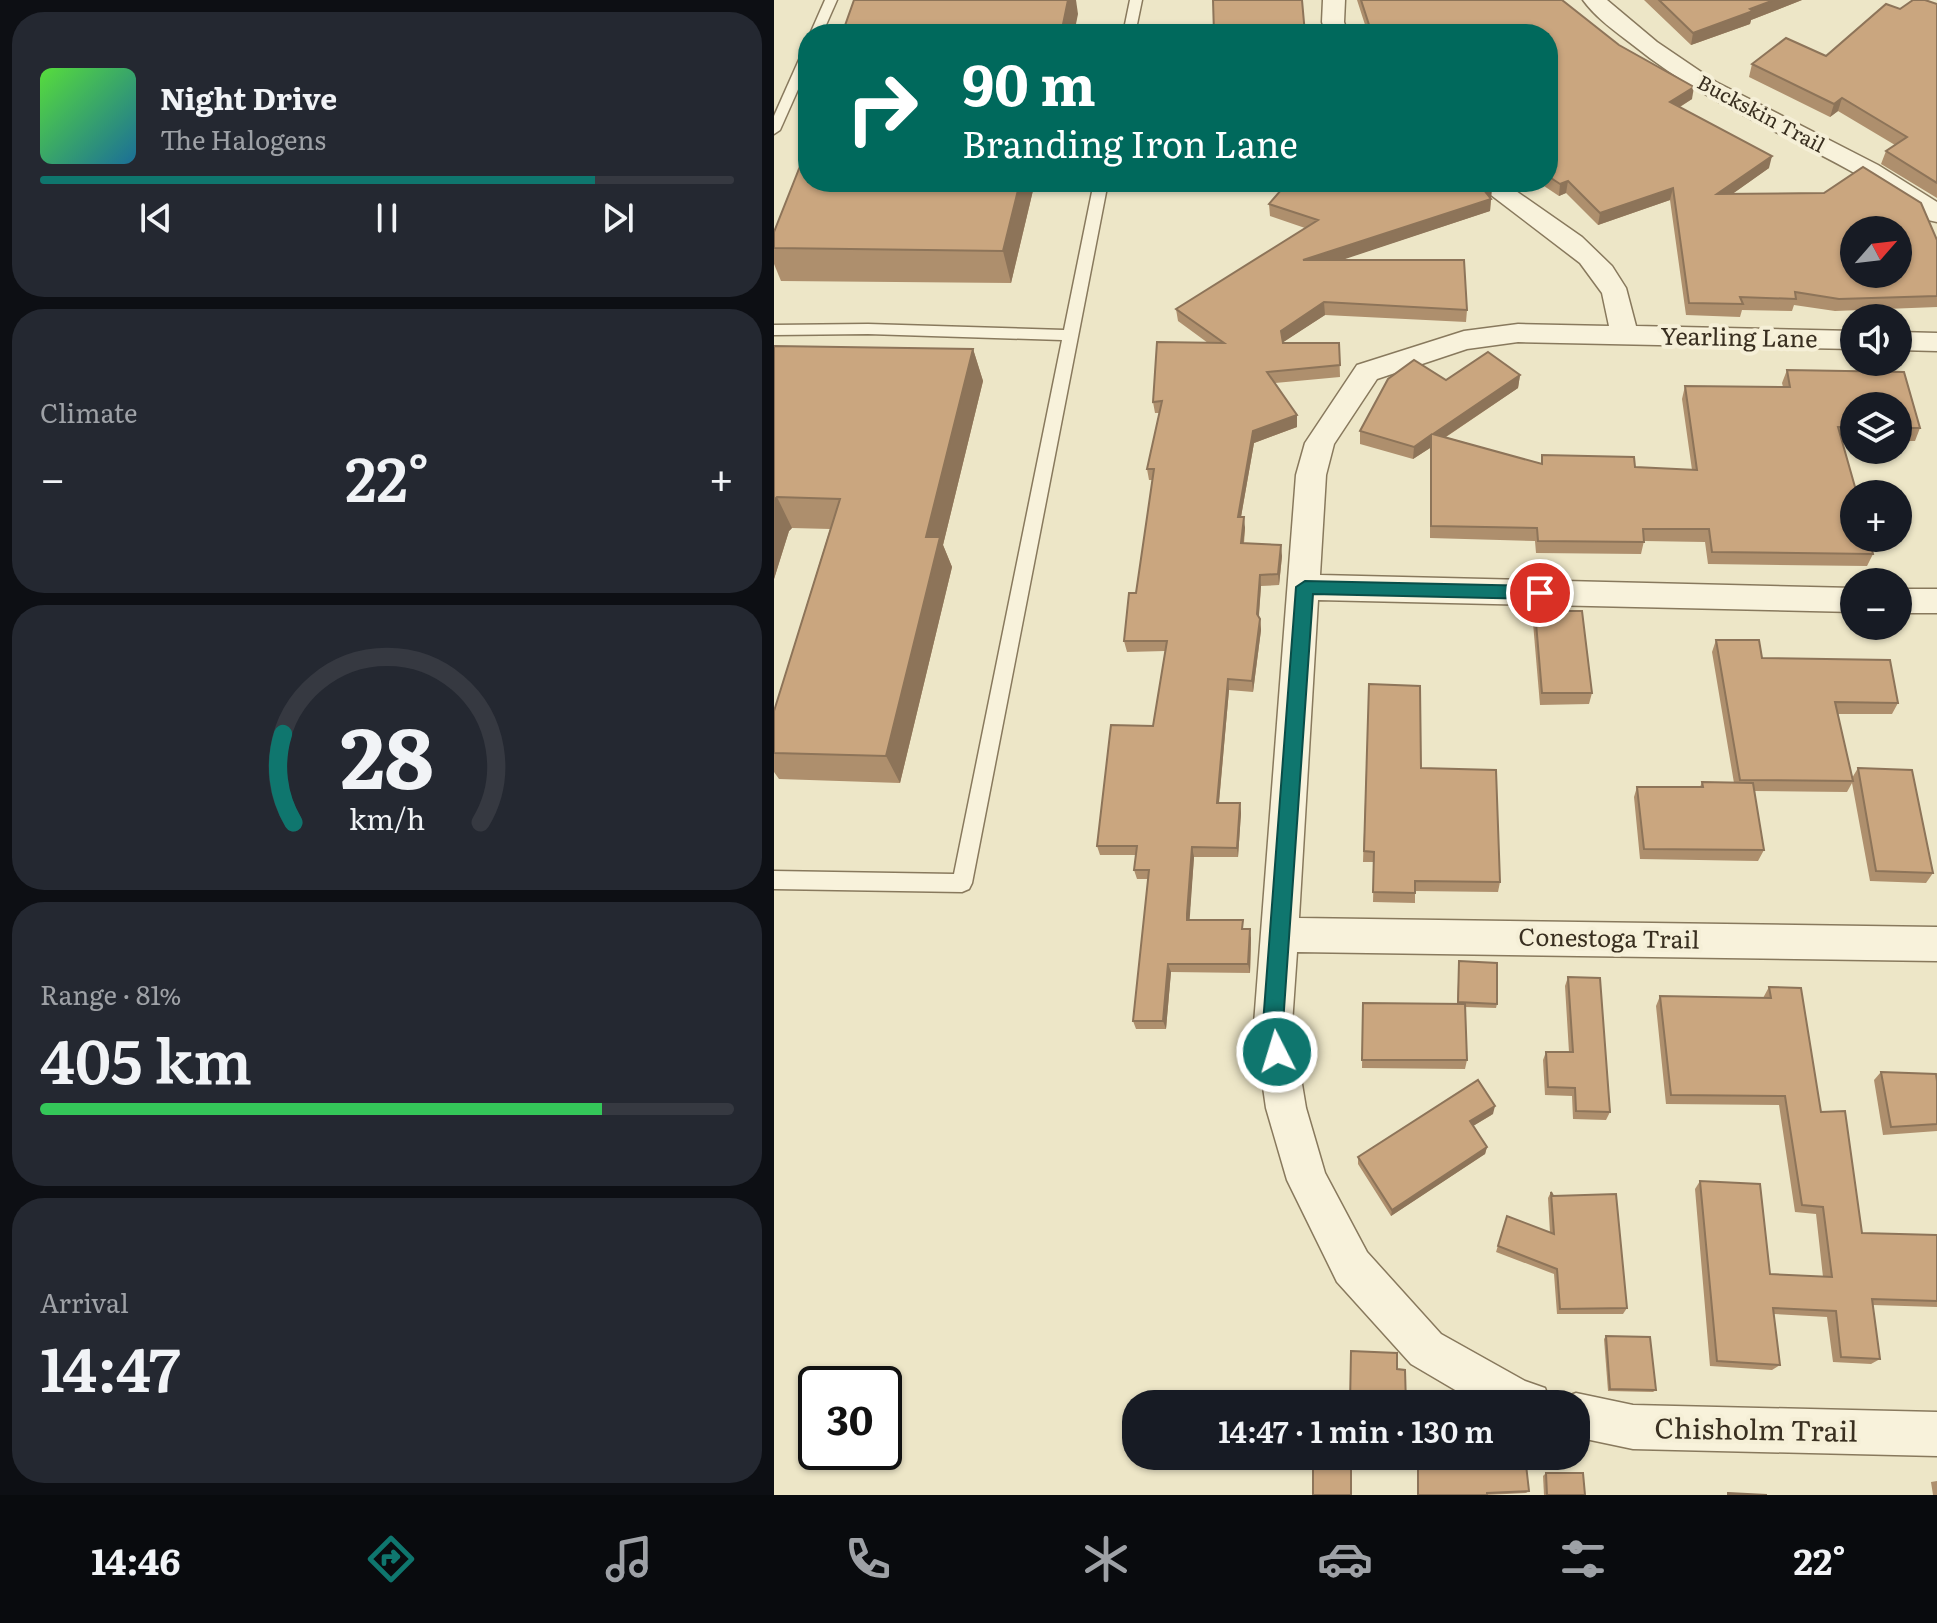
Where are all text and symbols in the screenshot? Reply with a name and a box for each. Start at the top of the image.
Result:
text: 90 m [962,40,1096,123]
icon: right [830,56,934,160]
street label: Buckskin Trail [1693,66,1831,159]
text: Night Drive [160,75,337,119]
text: Branding Iron Lane [962,116,1298,169]
text: The Halogens [160,119,326,158]
icon: previous [134,196,178,240]
icon: pause [365,196,409,240]
icon: next [596,196,640,240]
north arrow [1840,216,1912,288]
map controls [1840,216,1912,640]
button: sound [1840,304,1912,376]
street label: Yearling Lane [1660,317,1818,354]
text: Climate [40,392,138,431]
button: layers [1840,392,1912,464]
text: 22° [345,431,429,520]
text: − [40,443,66,509]
text: + [708,443,734,509]
button: + [1840,480,1912,552]
pin [1506,559,1574,627]
button: − [1840,568,1912,640]
icon: arrive [1518,571,1562,615]
text: 28 [340,691,434,815]
text: km/h [349,797,425,840]
street label: Conestoga Trail [1518,917,1700,956]
text: Range · 81% [40,974,181,1013]
position arrow [1235,1010,1319,1094]
text: 405 km [40,1013,252,1102]
text: Arrival [40,1282,129,1321]
text: 14:47 [40,1321,181,1410]
speed limit sign: 30 [798,1366,902,1470]
street label: Chisholm Trail [1654,1405,1858,1451]
text: 14:47 · 1 min · 130 m [1218,1408,1494,1452]
icon: directions [363,1531,419,1587]
icon: music [601,1531,657,1587]
icon: phone [840,1531,896,1587]
icon: climate [1078,1531,1134,1587]
icon: car [1317,1531,1373,1587]
icon: filters [1555,1531,1611,1587]
text: 14:46 [91,1533,180,1586]
text: 22° [1794,1533,1846,1586]

